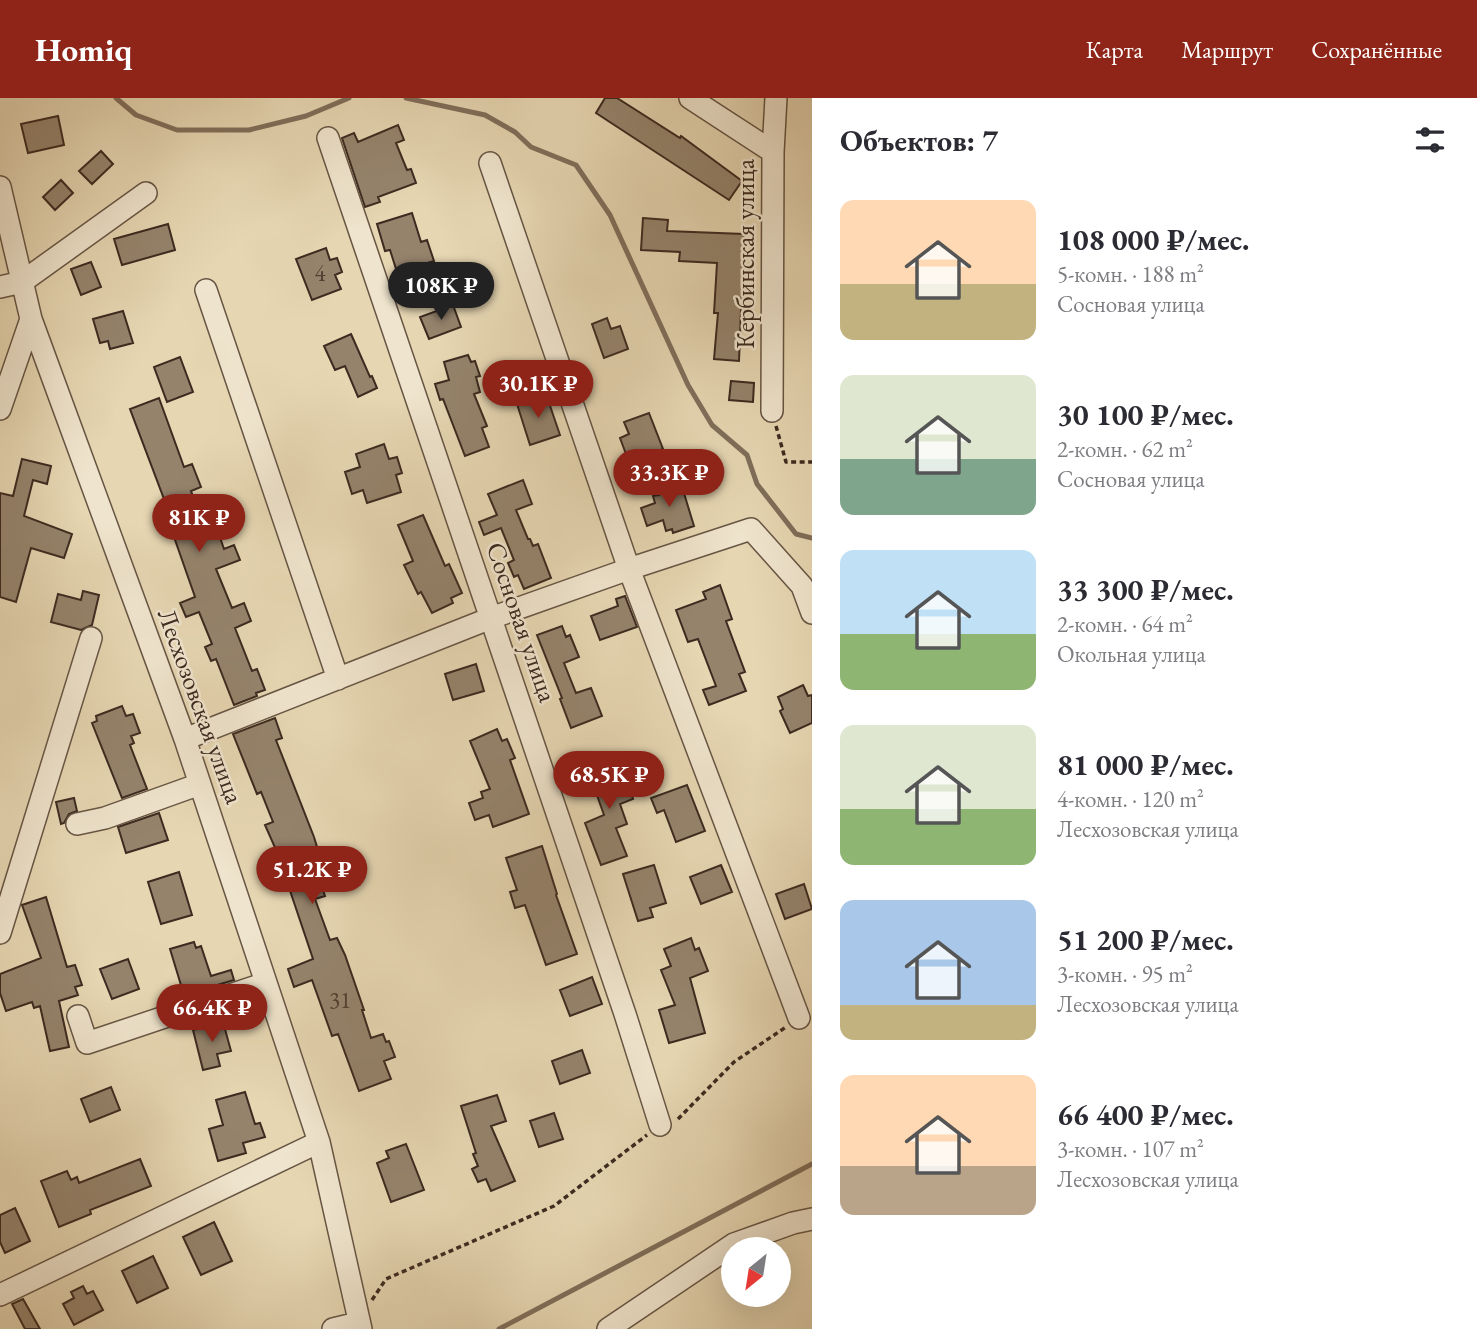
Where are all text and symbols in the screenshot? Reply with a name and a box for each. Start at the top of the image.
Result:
text: Homiq [35,28,132,71]
text: Карта [1086,34,1143,65]
text: Маршрут [1181,34,1273,65]
text: Сохранённые [1311,34,1442,65]
text: Объектов: 7 [840,121,998,160]
icon: filters [1411,121,1449,159]
street label: Кербинская улица [728,158,762,349]
text: 108 000 ₽/мес. [1057,220,1250,259]
icon: home [896,228,980,312]
house number: 4 [314,258,326,288]
text: 5-комн. · 188 m² [1057,259,1204,289]
pin: 108K ₽ [384,262,498,322]
text: 108K ₽ [404,270,478,300]
text: Сосновая улица [1057,289,1205,319]
pin: 30.1K ₽ [473,360,603,420]
text: 30.1K ₽ [498,368,578,398]
text: 30 100 ₽/мес. [1057,395,1234,434]
icon: home [896,403,980,487]
text: 2-комн. · 62 m² [1057,434,1193,464]
pin: 33.3K ₽ [604,450,734,509]
text: 33.3K ₽ [629,457,709,487]
text: Сосновая улица [1057,464,1205,494]
pin: 81K ₽ [150,494,248,554]
text: 81K ₽ [168,502,230,532]
street label: Сосновая улица [479,538,565,707]
text: 33 300 ₽/мес. [1057,570,1234,609]
icon: home [896,578,980,662]
street label: Лесхозовская улица [150,604,252,809]
text: 2-комн. · 64 m² [1057,609,1193,639]
text: Окольная улица [1057,639,1206,669]
text: 81 000 ₽/мес. [1057,745,1234,784]
pin: 68.5K ₽ [544,752,674,811]
icon: home [896,753,980,837]
text: 68.5K ₽ [569,759,649,789]
text: 4-комн. · 120 m² [1057,784,1204,814]
text: Лесхозовская улица [1057,814,1239,844]
pin: 51.2K ₽ [247,846,377,906]
text: 51.2K ₽ [272,854,352,884]
text: 51 200 ₽/мес. [1057,920,1234,959]
icon: home [896,928,980,1012]
text: 3-комн. · 95 m² [1057,959,1193,989]
pin: 66.4K ₽ [147,984,277,1044]
house number: 31 [329,985,351,1015]
text: Лесхозовская улица [1057,989,1239,1019]
text: 66.4K ₽ [172,992,252,1022]
text: 66 400 ₽/мес. [1057,1095,1234,1134]
icon: home [896,1103,980,1187]
text: 3-комн. · 107 m² [1057,1134,1204,1164]
text: Лесхозовская улица [1057,1164,1239,1194]
north arrow [721,1237,791,1307]
map controls [721,1237,791,1307]

